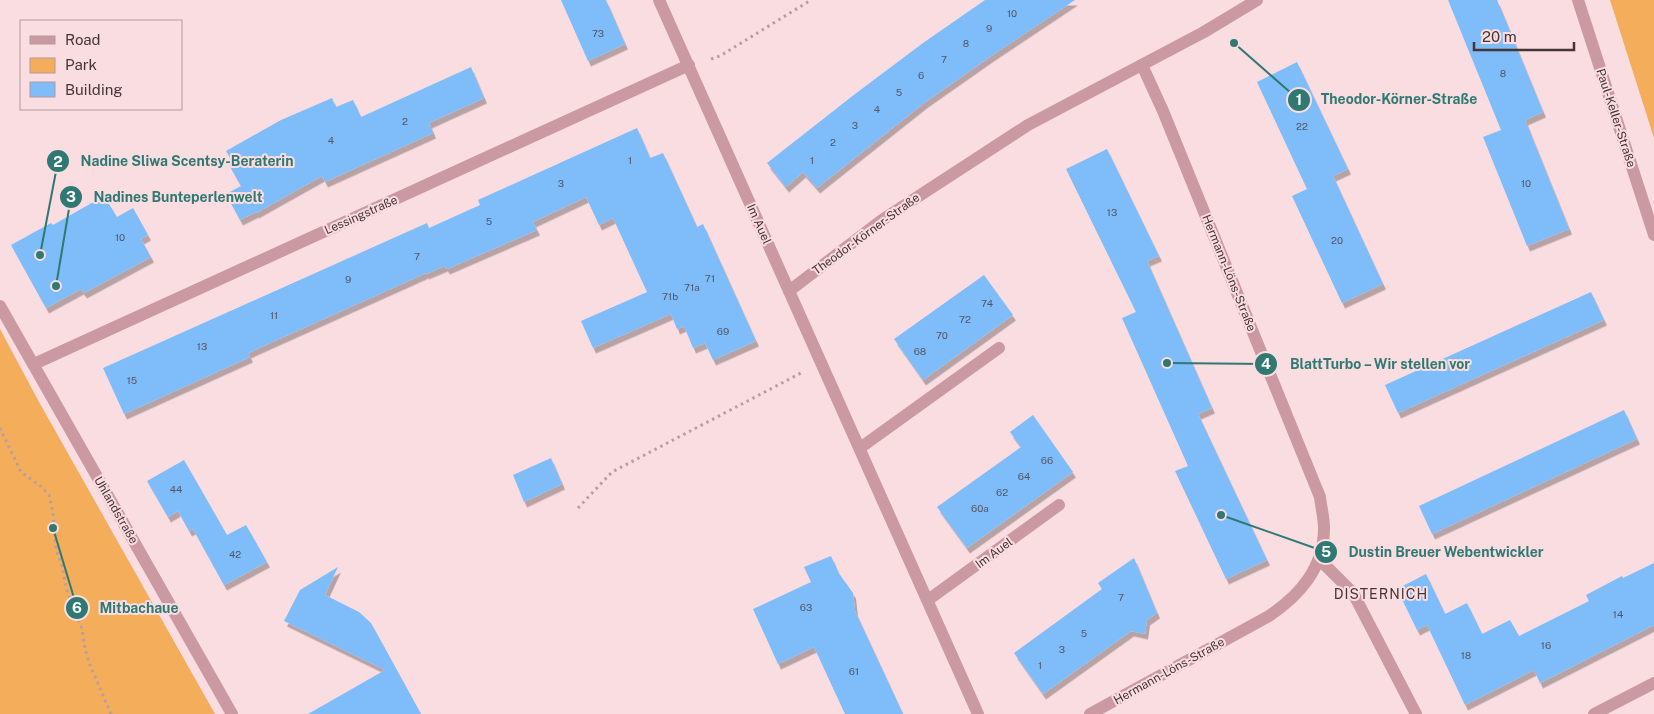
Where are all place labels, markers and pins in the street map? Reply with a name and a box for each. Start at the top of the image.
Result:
callout: Theodor-Körner-Straße [1286,85,1488,114]
callout: Nadine Sliwa Scentsy-Beraterin [46,147,304,176]
callout: Nadines Bunteperlenwelt [58,183,272,212]
callout: BlattTurbo – Wir stellen vor [1254,349,1481,378]
callout: Dustin Breuer Webentwickler [1313,538,1554,567]
callout: Mitbachaue [64,593,188,622]

